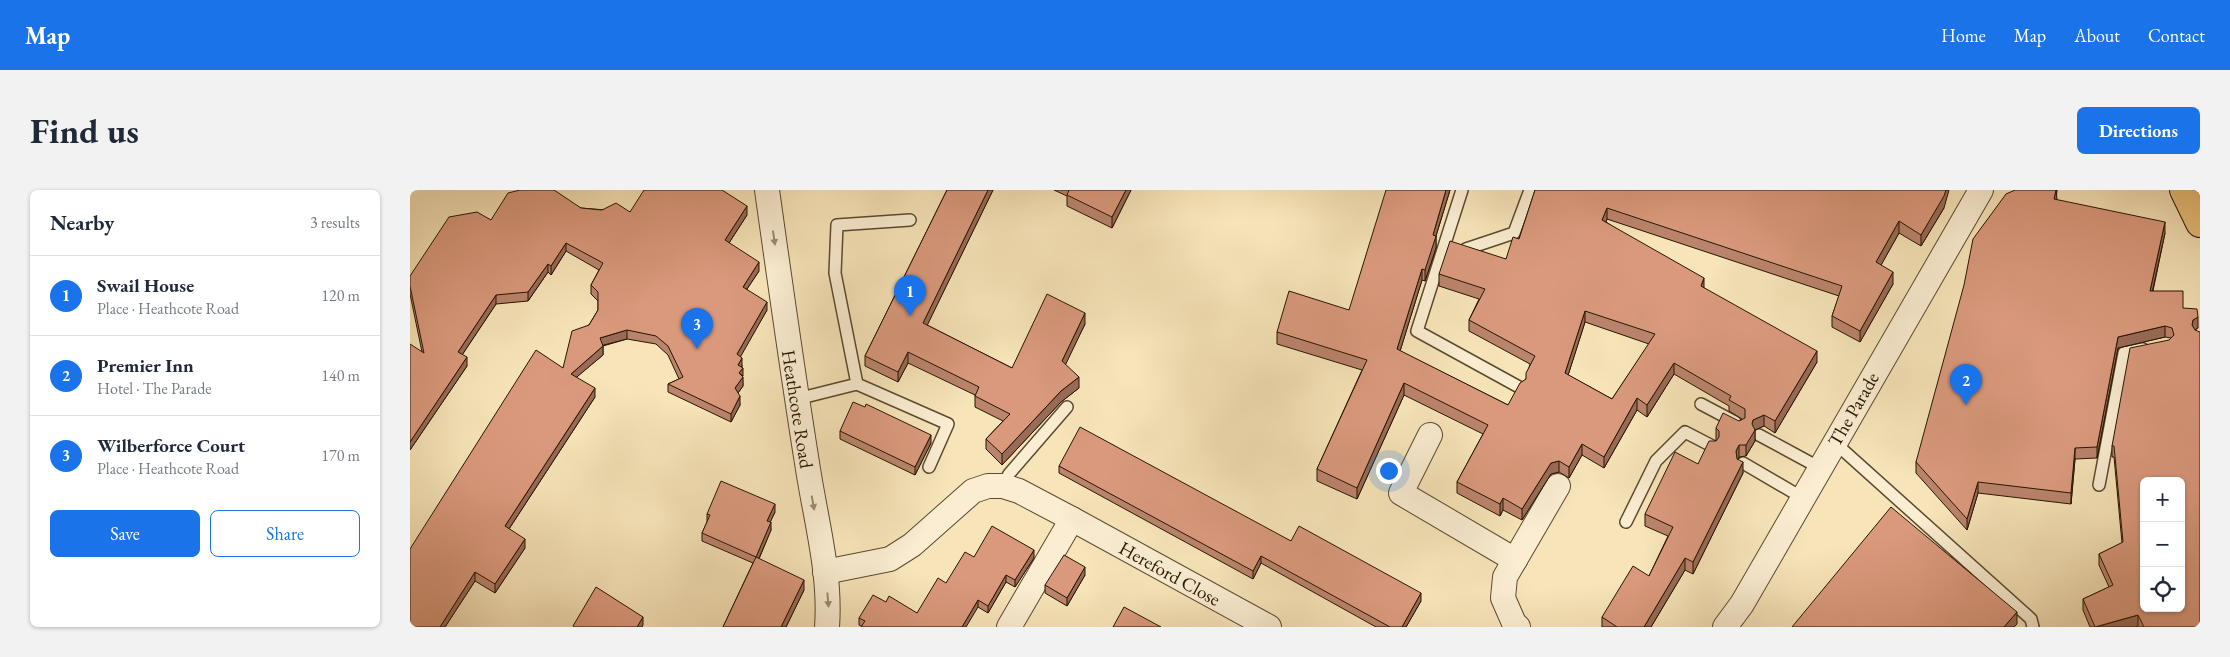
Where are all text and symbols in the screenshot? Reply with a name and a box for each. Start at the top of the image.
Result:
text: Map [25,20,70,51]
text: Home [1941,24,1986,47]
text: Map [2014,24,2046,47]
text: About [2074,24,2120,47]
text: Contact [2148,24,2205,47]
button: Directions [2077,107,2200,154]
text: Find us [30,108,139,153]
text: Nearby [50,209,114,236]
text: 3 results [310,212,360,233]
one-way arrow [770,231,778,247]
text: Swail House [97,273,194,298]
pin: 1 [894,275,926,316]
text: 1 [62,285,70,306]
text: 120 m [321,285,360,306]
text: Place · Heathcote Road [97,298,239,319]
pin: 3 [681,308,713,349]
street label: Heathcote Road [776,348,819,471]
text: Premier Inn [97,353,194,378]
pin: 2 [1950,364,1982,405]
text: 2 [62,365,70,386]
text: 140 m [321,365,360,386]
street label: The Parade [1822,368,1885,451]
text: Hotel · The Parade [97,378,211,399]
text: Wilberforce Court [97,433,245,458]
text: 3 [62,445,70,466]
text: 170 m [321,445,360,466]
text: Place · Heathcote Road [97,458,239,479]
your location [1376,458,1402,484]
map controls [2140,477,2185,612]
button: + [2140,477,2185,522]
one-way arrow [810,495,818,511]
button: Save [50,510,200,557]
button: Share [210,510,360,557]
button: − [2140,522,2185,567]
street label: Hereford Close [1115,535,1225,612]
button: locate [2140,567,2185,612]
one-way arrow [824,592,832,608]

